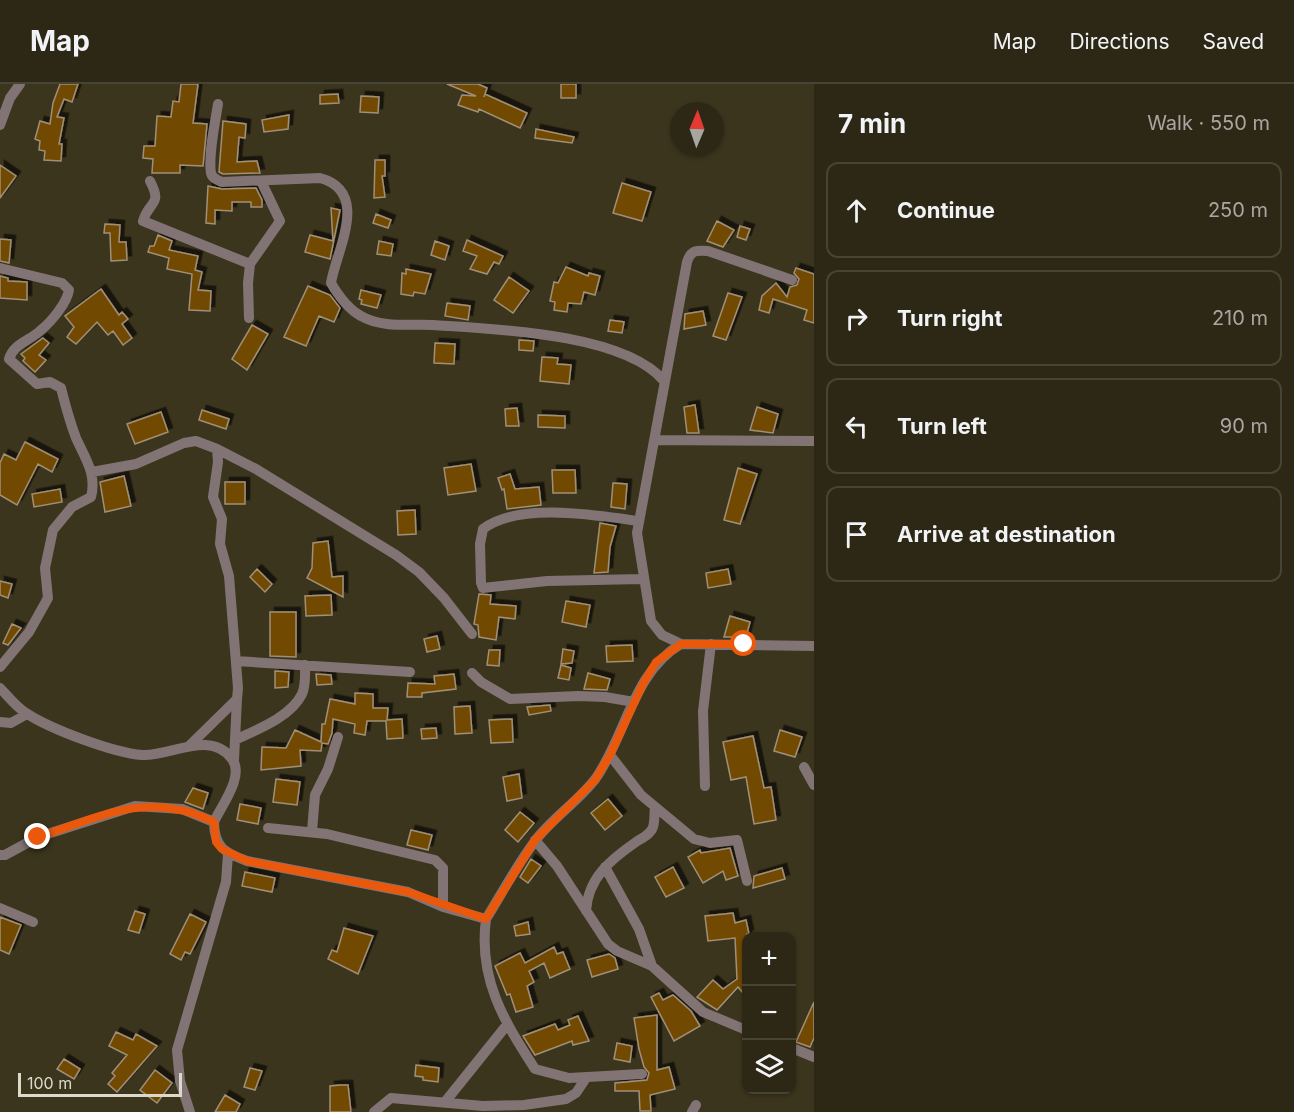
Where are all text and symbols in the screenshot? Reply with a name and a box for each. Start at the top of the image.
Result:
text: Map [30,24,90,58]
text: Map [993,29,1036,54]
text: Directions [1069,29,1170,54]
text: Saved [1203,29,1264,54]
north arrow [670,102,724,156]
text: 7 min [838,108,906,139]
text: Walk · 550 m [1147,111,1270,135]
icon: ahead [840,194,873,227]
text: Continue [897,197,995,223]
text: 250 m [1208,198,1268,222]
icon: right [840,302,873,335]
text: Turn right [897,305,1003,331]
text: 210 m [1212,306,1268,330]
icon: left [840,410,873,443]
text: Turn left [897,413,987,439]
text: 90 m [1220,414,1268,438]
icon: arrive [840,518,873,551]
text: Arrive at destination [897,521,1116,547]
route start [730,630,756,656]
route end [24,823,50,849]
map controls [742,932,796,1094]
button: + [742,932,796,986]
button: − [742,986,796,1040]
button: layers [742,1040,796,1094]
scale bar [18,1070,182,1098]
text: 100 m [27,1073,72,1093]

